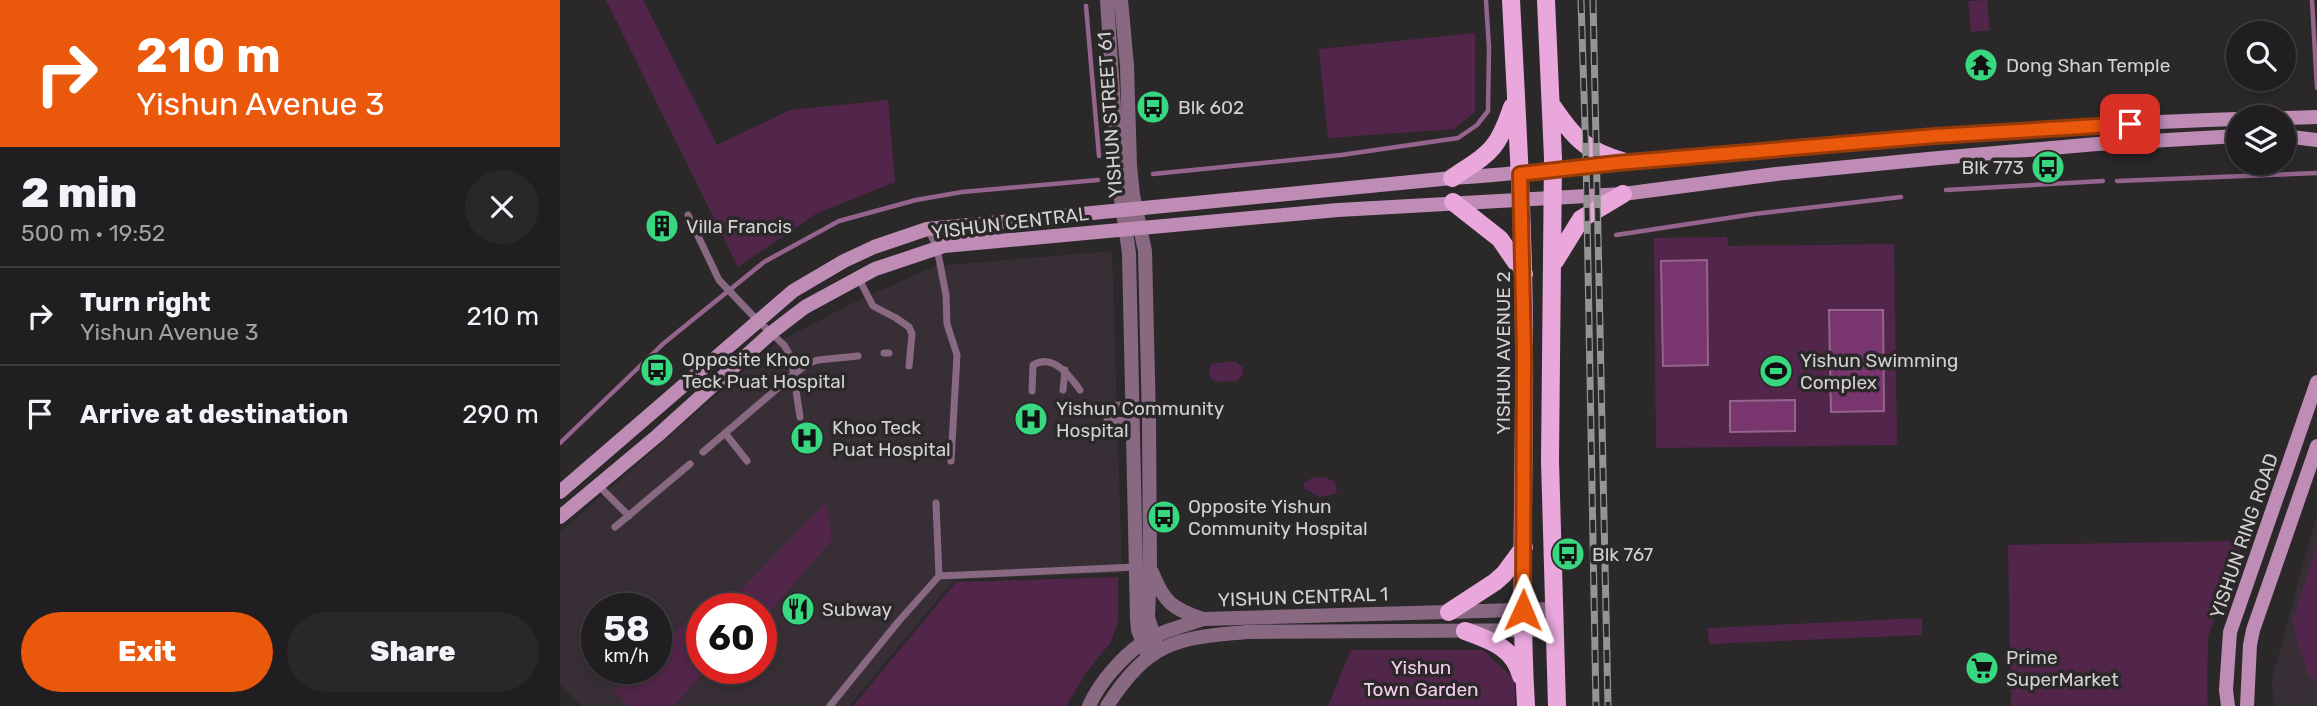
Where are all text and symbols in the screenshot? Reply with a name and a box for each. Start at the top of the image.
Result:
map controls [2226,21,2296,175]
button: search [2226,21,2296,91]
text: 210 m [136,26,281,84]
icon: right [21,28,112,119]
street label: YISHUN STREET 61 [1093,31,1127,199]
temple icon: Dong Shan Temple [1962,46,2000,84]
place label: Dong Shan Temple [2006,54,2170,77]
text: Yishun Avenue 3 [136,85,384,123]
bus stop icon: Blk 602 [1134,88,1172,126]
pin [2100,94,2160,154]
place label: Blk 602 [1178,96,1244,119]
icon: arrive [2111,105,2149,143]
button: layers [2226,105,2296,175]
bus stop icon: Blk 773 [2029,148,2067,186]
place label: Blk 773 [1962,156,2024,179]
text: 2 min [21,168,137,218]
button: close [465,170,539,244]
street label: YISHUN CENTRAL [930,202,1090,244]
building icon: Villa Francis [643,207,681,245]
place label: Villa Francis [686,215,792,238]
text: 500 m · 19:52 [21,219,165,247]
street label: YISHUN AVENUE 2 [1492,271,1515,435]
text: Turn right [80,287,210,318]
icon: right [21,297,59,335]
text: 210 m [467,301,539,332]
text: Yishun Avenue 3 [80,318,259,346]
place label: Opposite Khoo Teck Puat Hospital [682,348,845,393]
place label: Yishun Swimming Complex [1800,349,1958,394]
bus stop icon: Opposite Khoo Teck Puat Hospital [638,351,676,389]
sports icon: Yishun Swimming Complex [1757,352,1795,390]
icon: arrive [21,395,59,433]
place label: Yishun Community Hospital [1056,397,1224,442]
text: Arrive at destination [80,399,348,430]
text: 290 m [462,399,539,430]
hospital icon: Yishun Community Hospital [1012,400,1050,438]
place label: Khoo Teck Puat Hospital [832,416,951,461]
hospital icon: Khoo Teck Puat Hospital [788,419,826,457]
street label: YISHUN RING ROAD [2205,450,2283,622]
place label: Opposite Yishun Community Hospital [1188,495,1368,540]
bus stop icon: Opposite Yishun Community Hospital [1145,498,1183,536]
bus stop icon: Blk 767 [1549,535,1587,573]
place label: Blk 767 [1592,543,1654,566]
position arrow [1486,573,1560,647]
street label: YISHUN CENTRAL 1 [1217,583,1389,611]
restaurant icon: Subway [779,590,817,628]
speed limit sign: 60 [686,593,777,684]
place label: Subway [822,598,892,621]
text: 58 [603,608,650,650]
button: Exit [21,612,273,692]
button: Share [287,612,539,692]
text: km/h [604,645,649,667]
place label: Prime SuperMarket [2006,646,2119,691]
supermarket icon: Prime SuperMarket [1963,649,2001,687]
park label: Yishun Town Garden [1363,656,1479,701]

